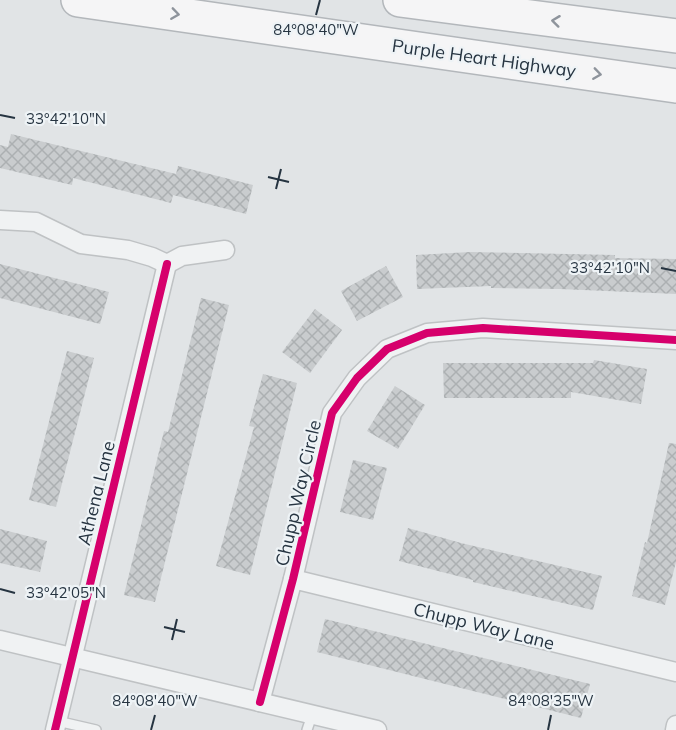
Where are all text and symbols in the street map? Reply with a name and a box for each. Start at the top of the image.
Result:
one-way arrow [171,7,180,19]
one-way arrow [551,15,560,27]
text: 84°08'40"W [273,20,359,39]
street label: Purple Heart Highway [390,34,578,82]
one-way arrow [593,68,602,80]
text: 33°42'10"N [26,109,106,128]
text: 33°42'10"N [570,258,650,277]
street label: Chupp Way Circle [270,418,326,568]
street label: Athena Lane [72,438,120,548]
text: 33°42'05"N [26,583,106,602]
street label: Chupp Way Lane [411,597,557,655]
text: 84°08'40"W [112,691,198,710]
text: 84°08'35"W [508,691,594,710]

